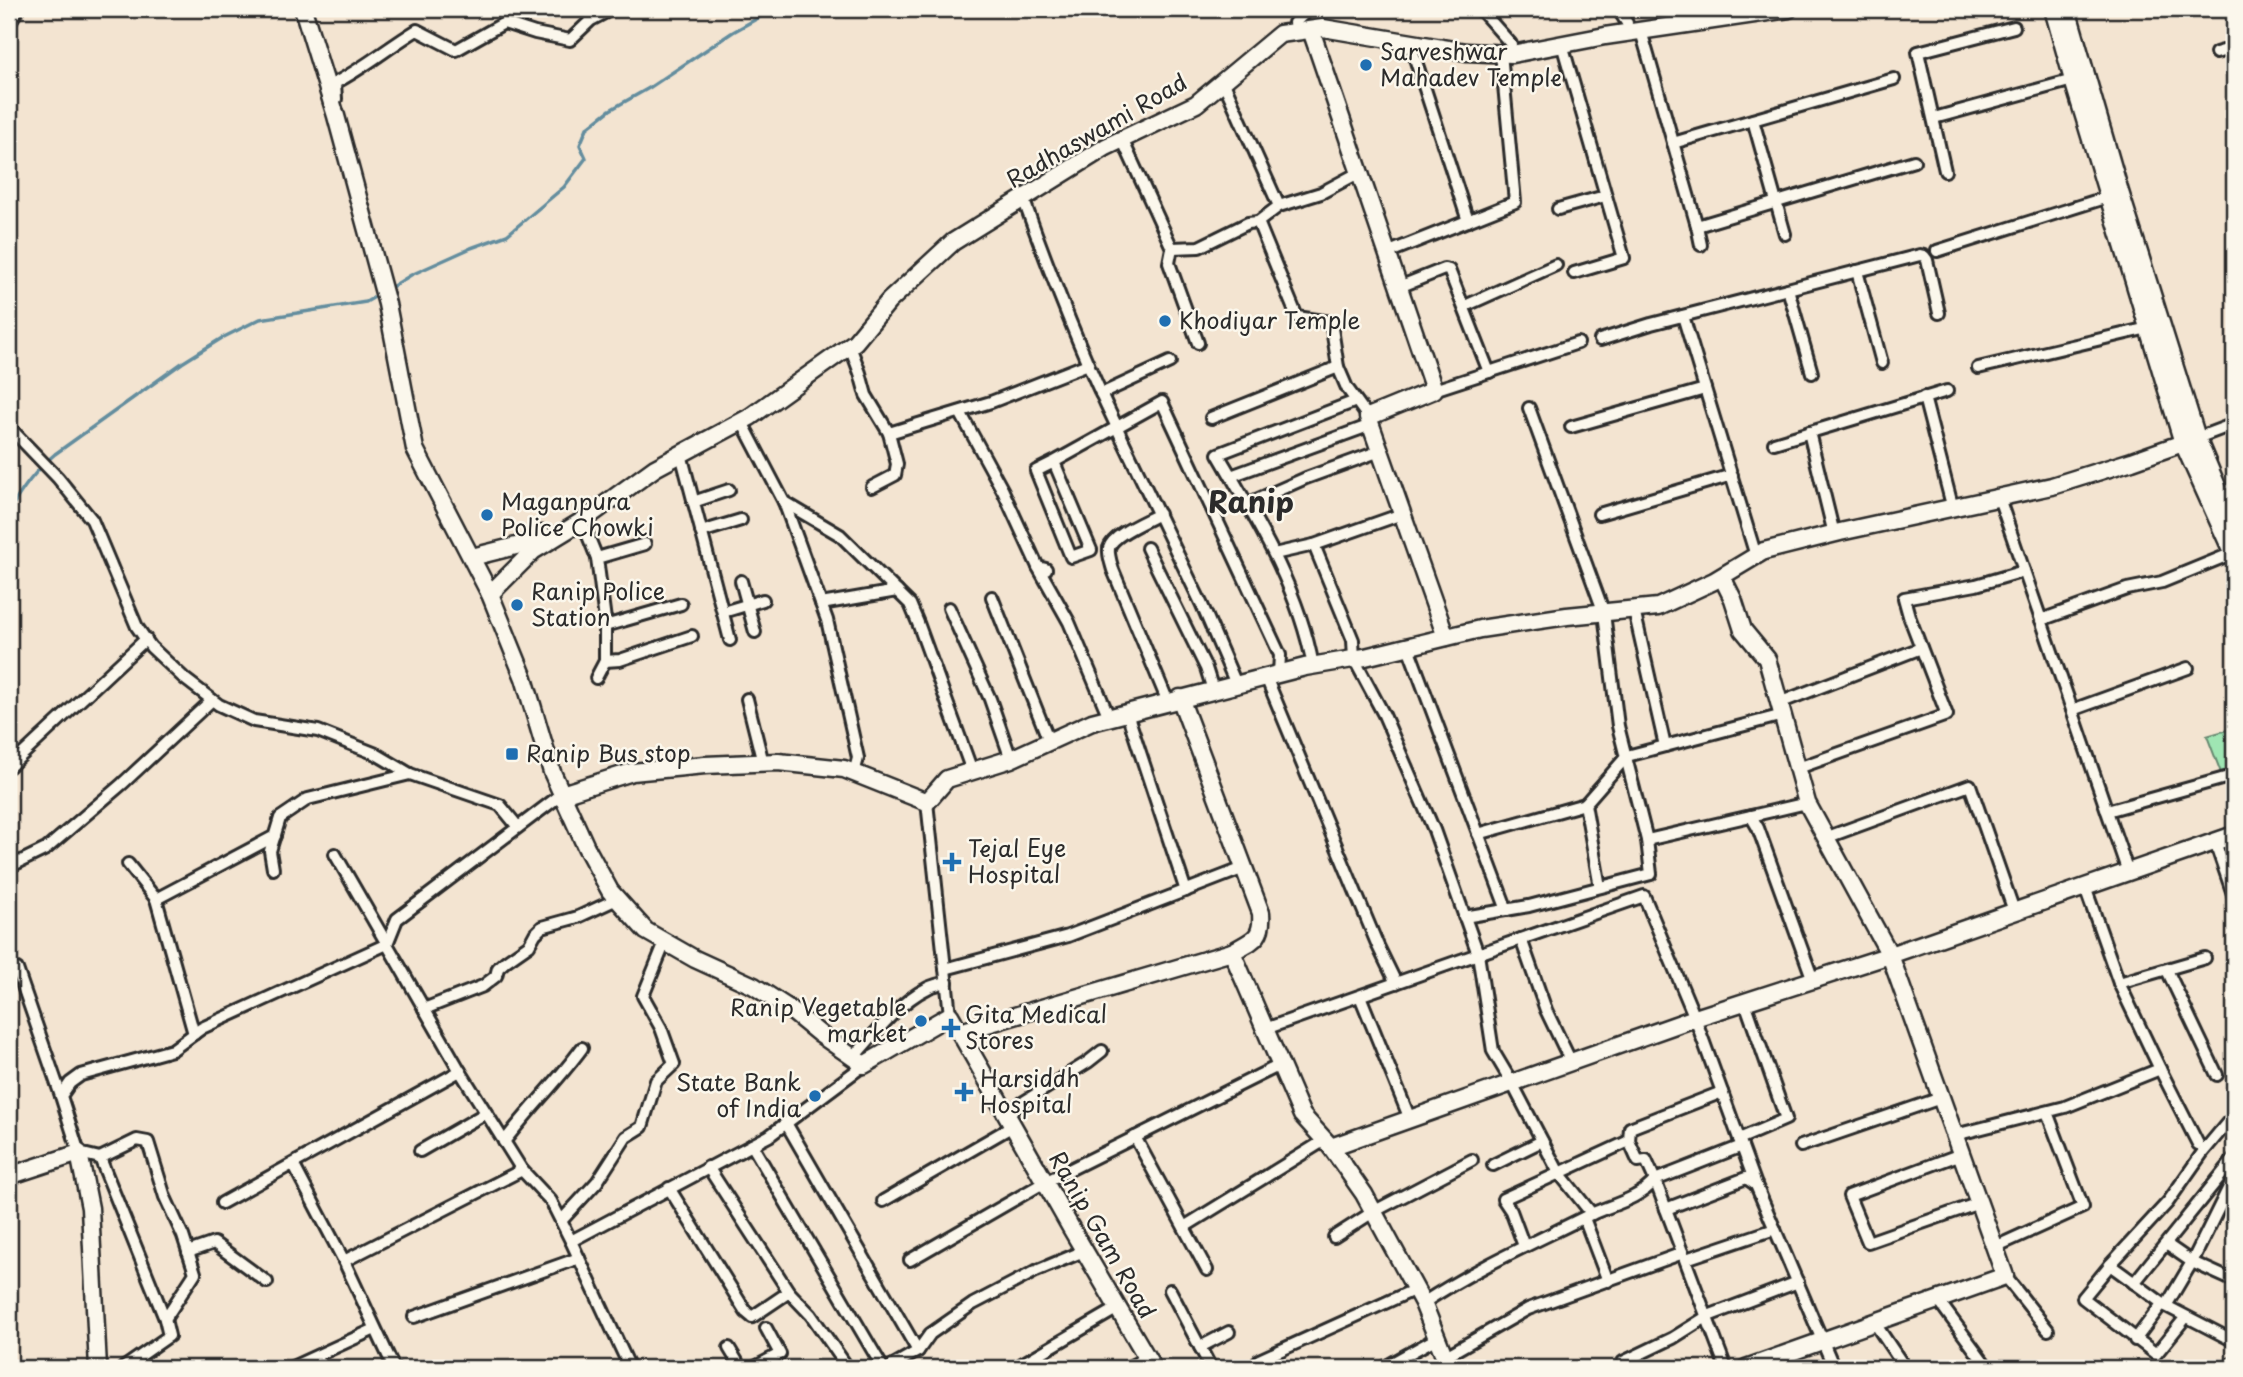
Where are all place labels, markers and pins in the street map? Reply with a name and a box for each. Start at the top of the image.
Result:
place label: Sarveshwar Mahadev Temple [1380,33,1562,94]
marker: Sarveshwar Mahadev Temple [1358,57,1374,73]
place label: Khodiyar Temple [1179,302,1361,337]
marker: Khodiyar Temple [1157,313,1173,329]
place label: Maganpura Police Chowki [501,483,654,544]
marker: Maganpura Police Chowki [479,507,495,523]
place label: Ranip Police Station [531,573,665,634]
marker: Ranip Police Station [509,597,525,613]
place label: Ranip Bus stop [526,735,691,770]
marker: Ranip Bus stop [504,746,520,762]
place label: Tejal Eye Hospital [968,830,1066,891]
marker: Tejal Eye Hospital [942,852,962,872]
place label: Ranip Vegetable market [730,989,907,1050]
place label: Gita Medical Stores [965,996,1107,1057]
marker: Ranip Vegetable market [913,1013,929,1029]
marker: Gita Medical Stores [943,1020,959,1036]
place label: Harsiddh Hospital [980,1060,1080,1121]
place label: State Bank of India [676,1064,802,1125]
marker: Harsiddh Hospital [954,1082,974,1102]
marker: State Bank of India [807,1088,823,1104]

